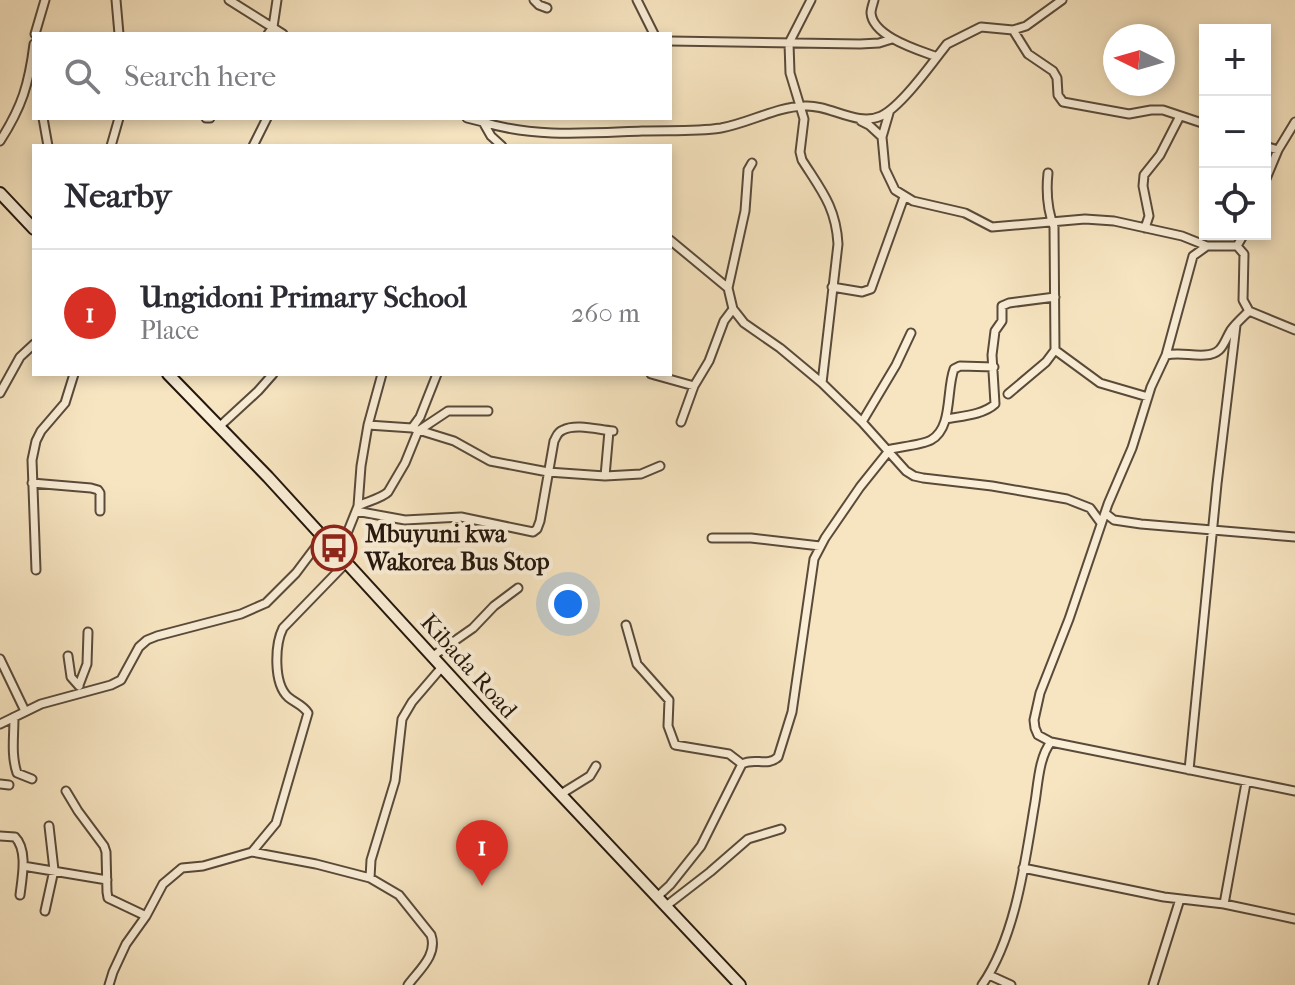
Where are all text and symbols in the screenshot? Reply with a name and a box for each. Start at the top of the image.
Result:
north arrow [1103,24,1175,96]
map controls [1199,24,1271,240]
button: + [1199,24,1271,96]
search box [32,32,672,120]
icon: search [60,54,104,98]
text: Search here [124,59,276,94]
button: − [1199,96,1271,168]
button: locate [1199,168,1271,240]
text: Nearby [64,176,171,216]
text: Ungidoni Primary School [140,280,467,315]
text: 1 [85,298,95,329]
text: 260 m [571,298,640,329]
text: Place [140,315,199,346]
place label: Mbuyuni kwa Wakorea Bus Stop [364,520,550,576]
bus stop icon: Mbuyuni kwa Wakorea Bus Stop [310,524,358,572]
your location [548,584,588,624]
street label: Kibada Road [415,608,524,725]
pin: 1 [456,820,508,886]

